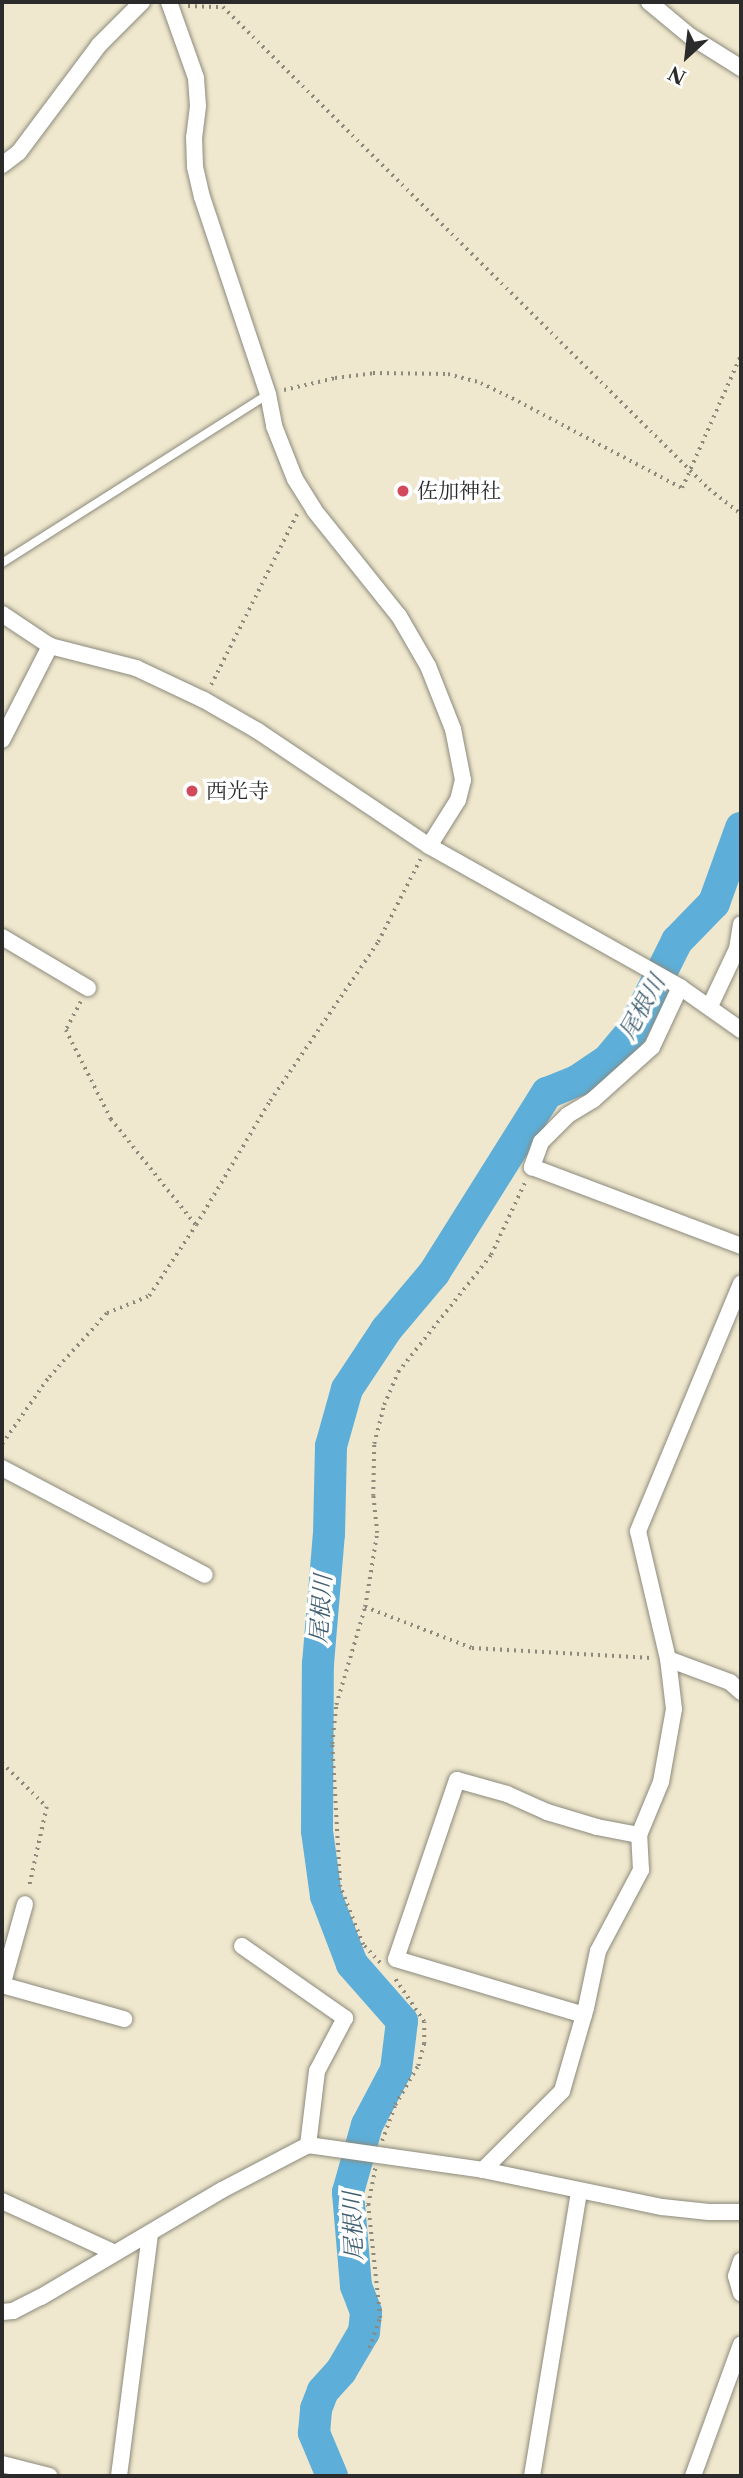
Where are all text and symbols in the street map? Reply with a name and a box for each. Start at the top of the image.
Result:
north arrow [652,21,722,91]
text: N [665,61,690,89]
place label: 佐加神社 [417,478,501,504]
marker: 佐加神社 [395,483,411,499]
place label: 西光寺 [206,778,269,804]
marker: 西光寺 [184,783,200,799]
water label: 尾根川 [613,970,671,1044]
water label: 尾根川 [305,1574,337,1644]
water label: 尾根川 [338,2191,368,2261]

